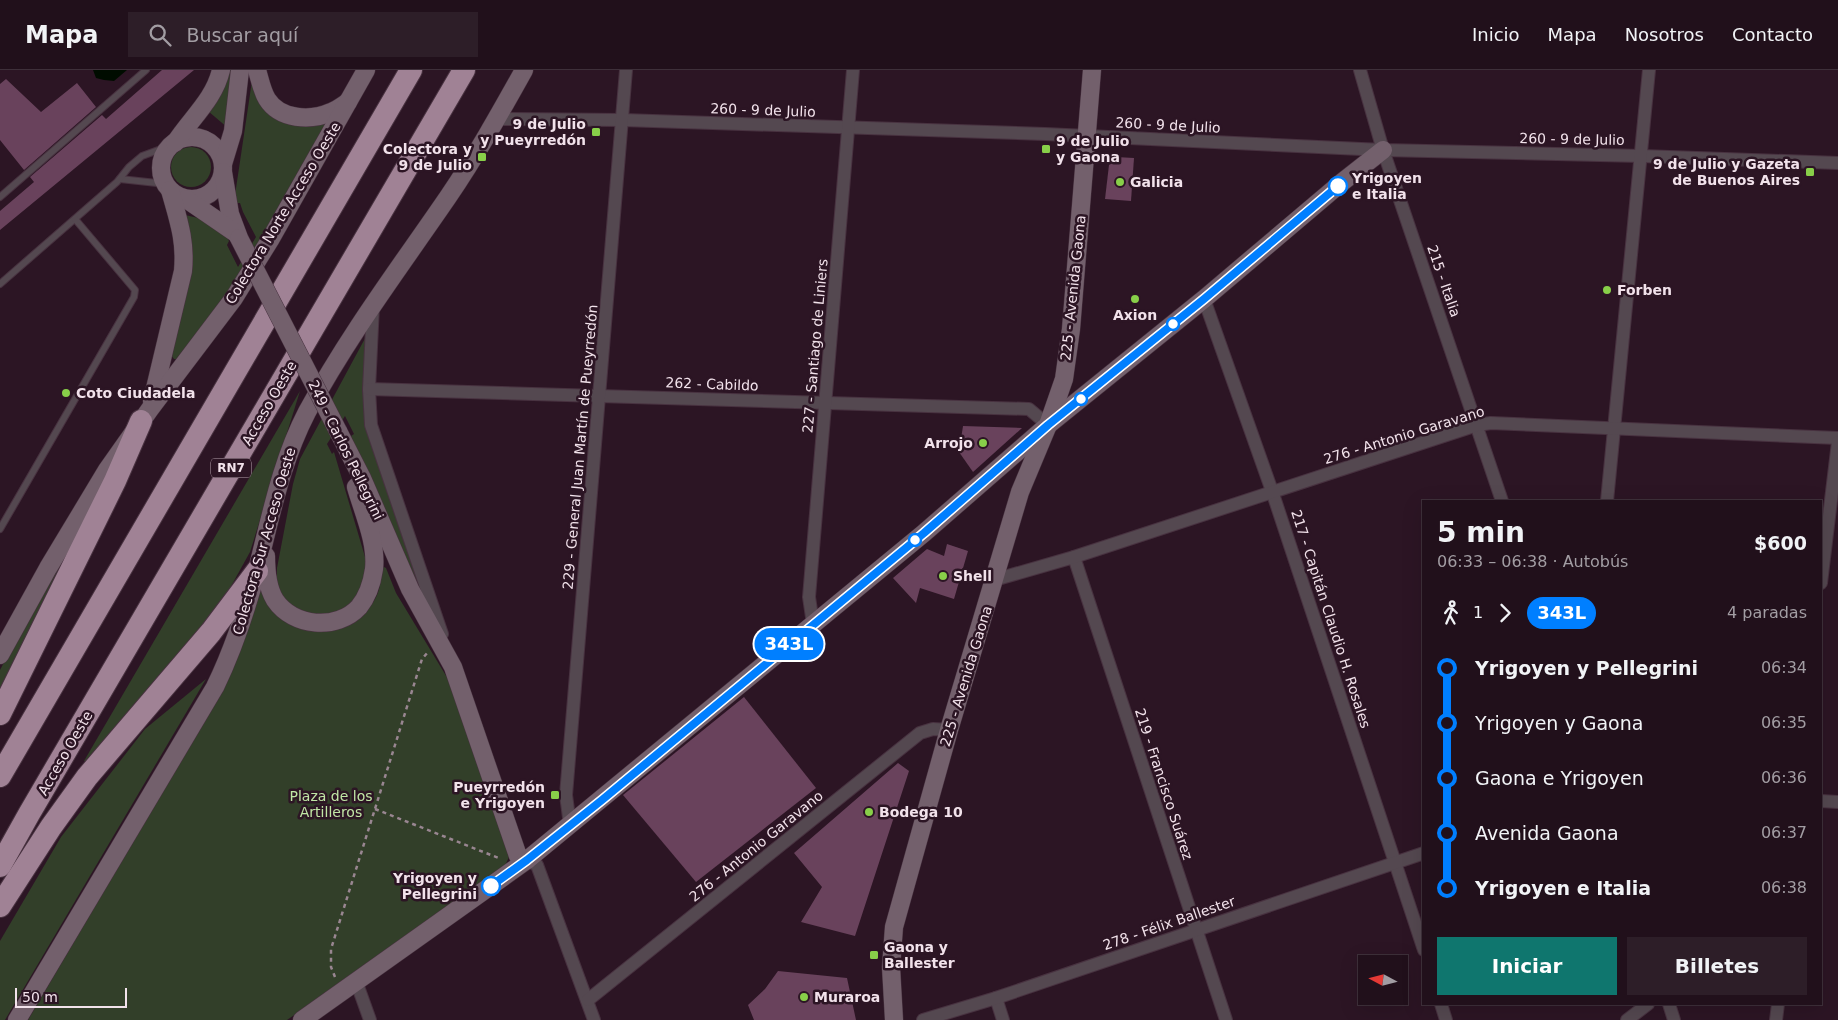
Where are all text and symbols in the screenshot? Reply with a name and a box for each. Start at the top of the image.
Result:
search box [128,12,478,57]
text: Mapa [25,21,98,49]
icon: search [146,21,174,49]
text: Buscar aquí [186,24,298,46]
text: Inicio [1472,24,1520,45]
text: Mapa [1548,24,1597,45]
text: Nosotros [1625,24,1704,45]
text: Contacto [1732,24,1813,45]
street label: 260 - 9 de Julio [710,100,816,120]
street label: 260 - 9 de Julio [1115,114,1221,136]
place label: 9 de Julio y Pueyrredón [480,116,586,148]
street label: Colectora Norte Acceso Oeste [222,119,344,307]
marker: 9 de Julio y Pueyrredón [590,126,602,138]
street label: 260 - 9 de Julio [1519,130,1625,148]
place label: 9 de Julio y Gaona [1056,133,1130,165]
place label: Colectora y 9 de Julio [383,141,472,173]
marker: 9 de Julio y Gaona [1040,143,1052,155]
marker: Colectora y 9 de Julio [476,151,488,163]
place label: 9 de Julio y Gazeta de Buenos Aires [1653,156,1800,188]
marker: 9 de Julio y Gazeta de Buenos Aires [1804,166,1816,178]
place label: Yrigoyen e Italia [1351,170,1422,202]
place label: Galicia [1130,174,1183,190]
marker: Galicia [1114,176,1126,188]
marker: Yrigoyen e Italia [1328,176,1348,196]
street label: 225 - Avenida Gaona [1057,214,1089,362]
street label: 215 - Italia [1424,243,1464,319]
street label: 227 - Santiago de Liniers [799,258,831,434]
place label: Forben [1617,282,1672,298]
marker: Forben [1601,284,1613,296]
marker: Axion [1129,293,1141,305]
street label: 229 - General Juan Martín de Pueyrredón [560,304,600,590]
place label: Axion [1113,307,1157,323]
unlabelled marker [1166,317,1180,331]
street label: Acceso Oeste [238,358,300,448]
street label: 262 - Cabildo [665,374,759,394]
street label: 249 - Carlos Pellegrini [305,378,387,522]
place label: Coto Ciudadela [76,385,195,401]
marker: Coto Ciudadela [60,387,72,399]
unlabelled marker [1074,392,1088,406]
street label: 276 - Antonio Garavano [1322,403,1486,467]
place label: Arrojo [924,435,973,451]
marker: Arrojo [977,437,989,449]
street label: Colectora Sur Acceso Oeste [230,446,298,636]
road number: RN7 [211,458,251,478]
street label: 217 - Capitán Claudio H. Rosales [1288,508,1374,730]
text: 5 min [1437,516,1525,549]
text: $600 [1754,532,1807,554]
unlabelled marker [908,533,922,547]
text: 06:33 – 06:38 · Autobús [1437,552,1628,571]
place label: Shell [953,568,992,584]
marker: Shell [937,570,949,582]
icon: walk [1437,599,1465,627]
icon: forward [1491,599,1519,627]
text: 343L [1537,602,1586,623]
text: 1 [1473,603,1483,622]
text: 4 paradas [1727,603,1807,622]
street label: 225 - Avenida Gaona [937,604,995,748]
line badge: 343L [754,628,824,660]
text: 343L [764,633,814,654]
text: Yrigoyen y Pellegrini [1475,657,1698,679]
text: 06:34 [1761,658,1807,677]
street label: 219 - Francisco Suárez [1132,706,1196,862]
street label: Acceso Oeste [34,708,96,798]
text: Yrigoyen y Gaona [1475,712,1643,734]
text: 06:35 [1761,713,1807,732]
text: Gaona e Yrigoyen [1475,767,1644,789]
text: 06:36 [1761,768,1807,787]
place label: Pueyrredón e Yrigoyen [453,779,545,811]
street label: 276 - Antonio Garavano [686,787,826,905]
park label: Plaza de los Artilleros [290,788,373,820]
marker: Pueyrredón e Yrigoyen [549,789,561,801]
place label: Bodega 10 [879,804,963,820]
marker: Bodega 10 [863,806,875,818]
text: Avenida Gaona [1475,822,1619,844]
text: 06:37 [1761,823,1807,842]
place label: Yrigoyen y Pellegrini [392,870,477,902]
marker: Yrigoyen y Pellegrini [481,876,501,896]
text: Yrigoyen e Italia [1475,877,1651,899]
text: 06:38 [1761,878,1807,897]
street label: 278 - Félix Ballester [1101,893,1237,953]
button: Iniciar [1437,937,1617,995]
button: Billetes [1627,937,1807,995]
place label: Gaona y Ballester [884,939,955,971]
marker: Gaona y Ballester [868,949,880,961]
north arrow [1358,955,1408,1005]
map controls [1358,955,1408,1005]
scale bar [15,985,128,1008]
text: 50 m [22,989,58,1005]
place label: Muraroa [814,989,880,1005]
marker: Muraroa [798,991,810,1003]

